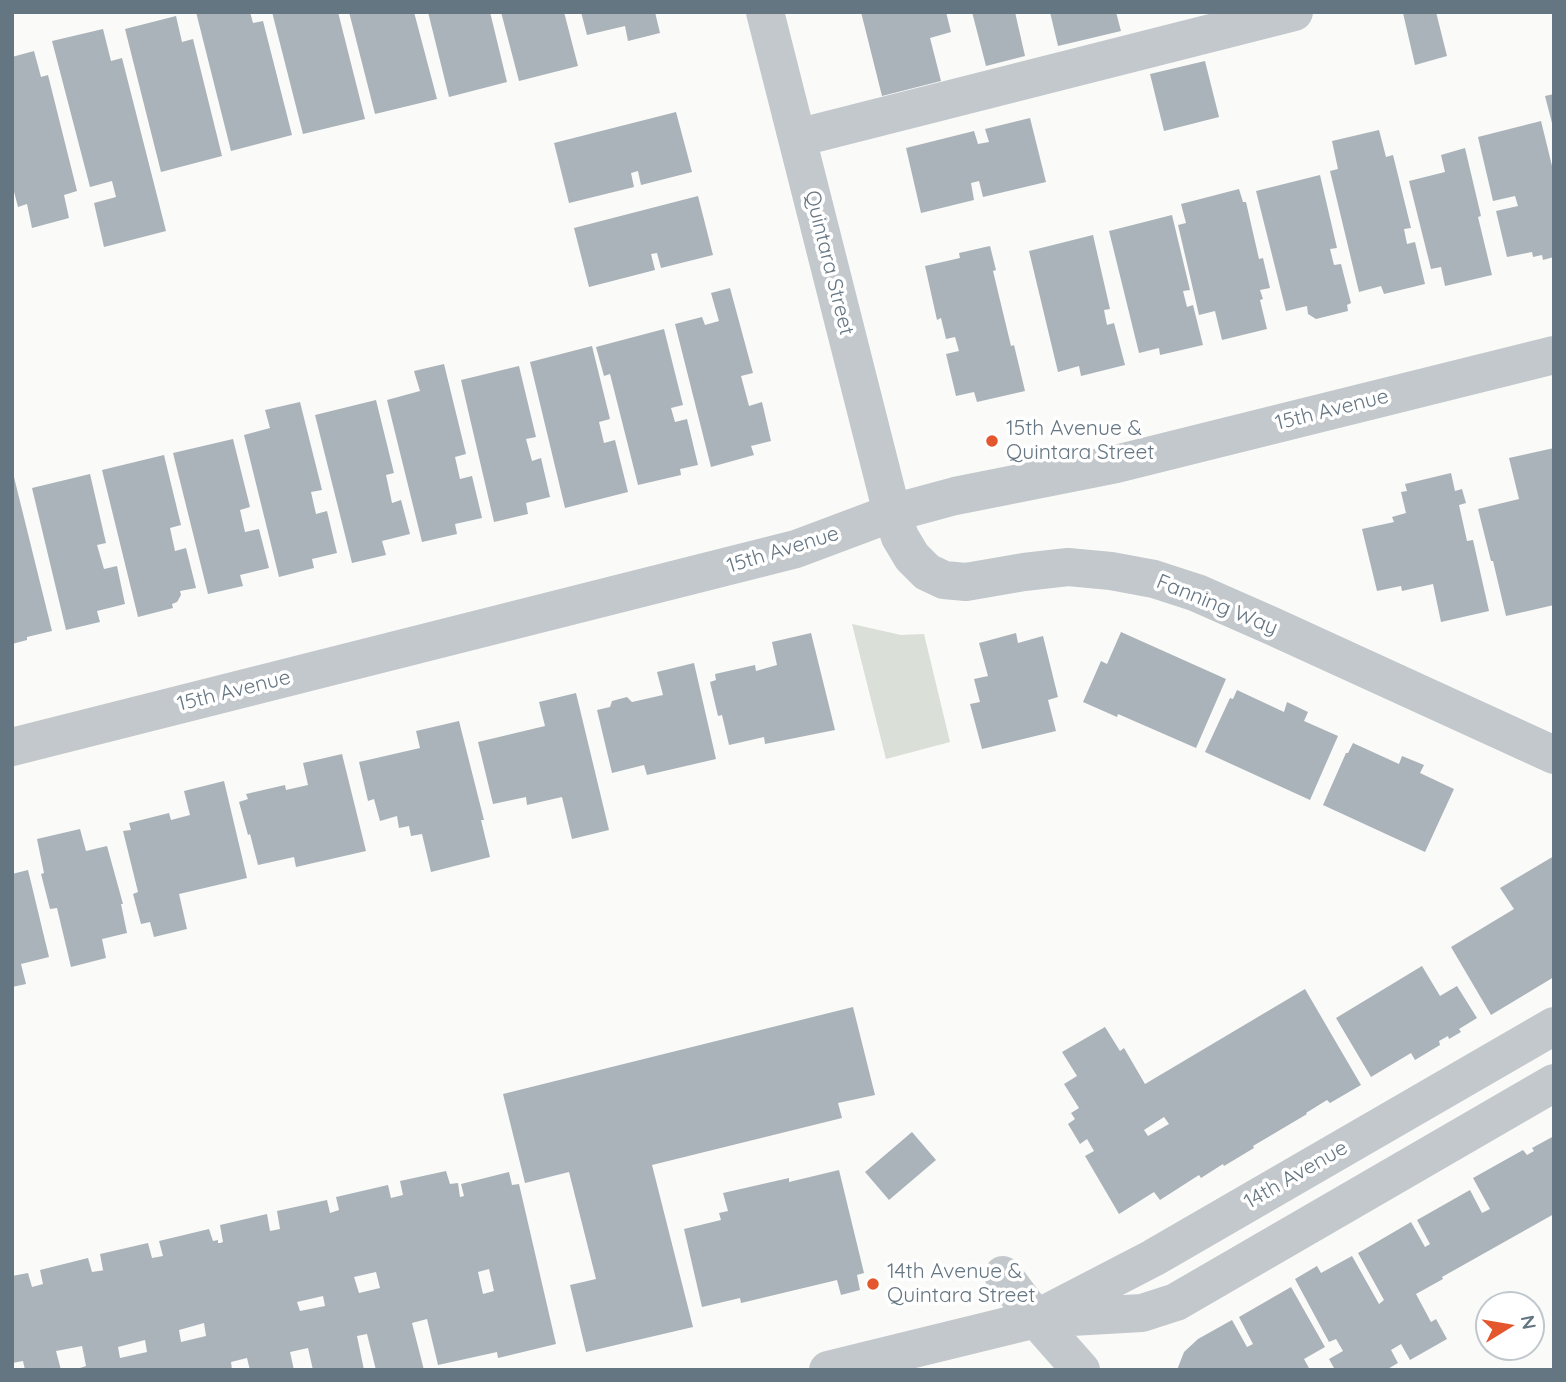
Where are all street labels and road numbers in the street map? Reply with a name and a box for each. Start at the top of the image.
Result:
street label: Quintara Street [799,188,859,338]
street label: 15th Avenue [1273,384,1391,436]
street label: 15th Avenue [724,521,842,579]
street label: Fanning Way [1153,569,1281,641]
street label: 15th Avenue [175,665,293,717]
street label: 14th Avenue [1240,1135,1352,1215]

